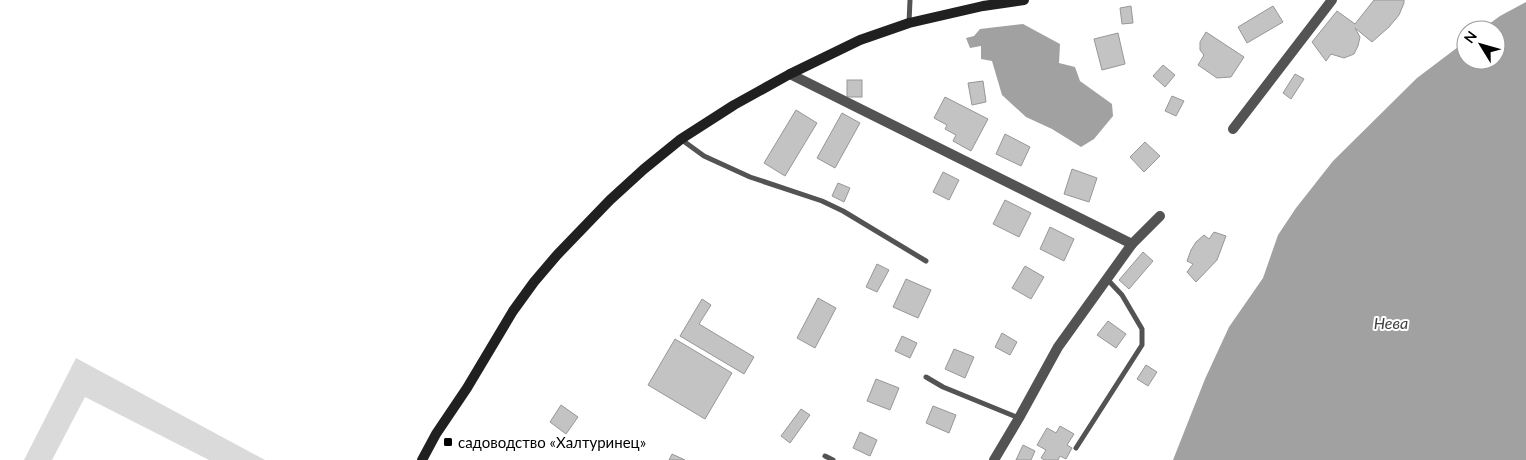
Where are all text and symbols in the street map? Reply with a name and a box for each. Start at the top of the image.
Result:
north arrow [1456,20,1506,70]
text: N [1460,27,1480,46]
water label: Нева [1374,313,1408,332]
place label: садоводство «Халтуринец» [458,433,646,451]
marker: садоводство «Халтуринец» [442,436,454,448]

